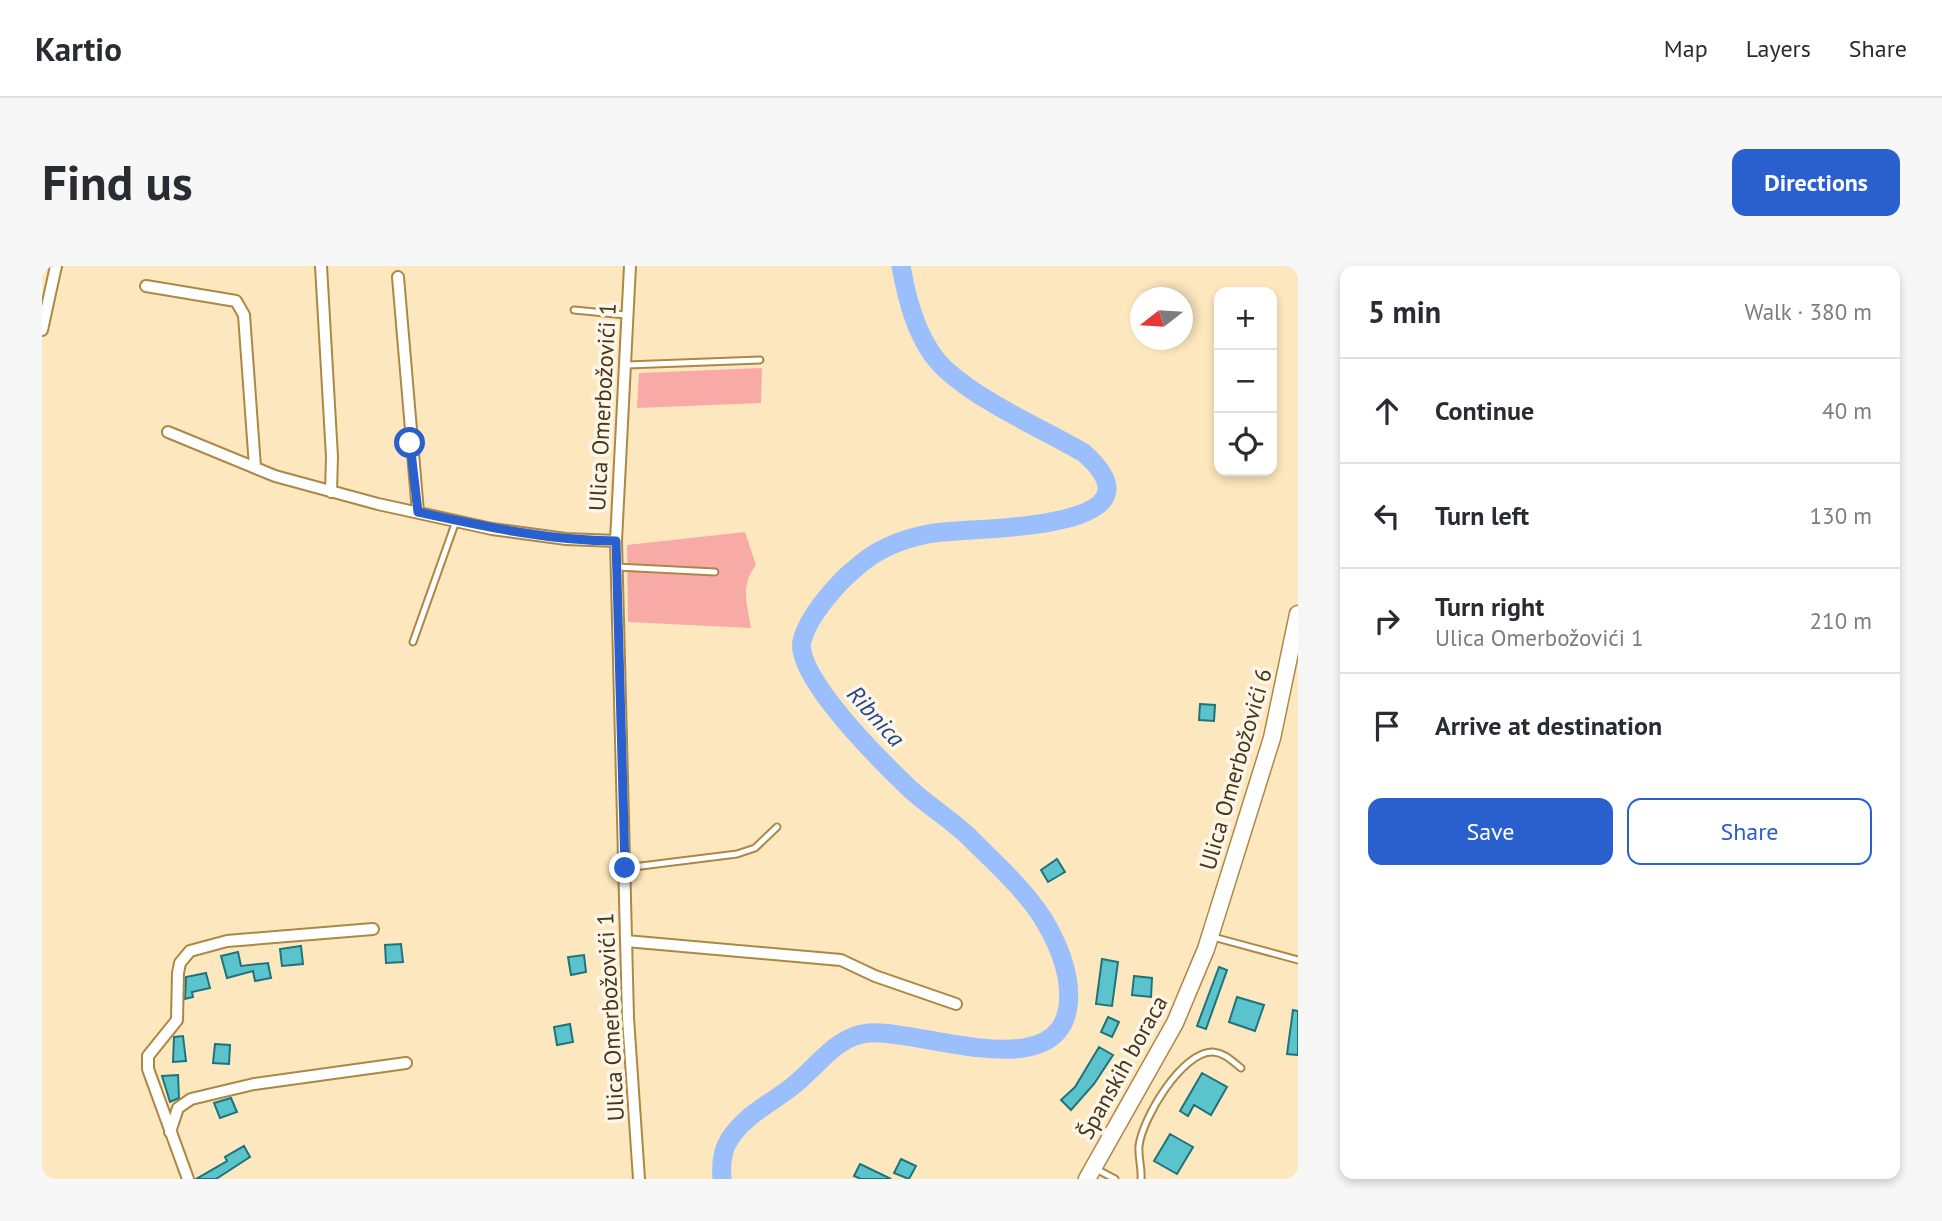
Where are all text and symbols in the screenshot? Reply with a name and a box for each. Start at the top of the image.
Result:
text: Kartio [35,27,122,70]
text: Map [1664,33,1708,64]
text: Layers [1746,33,1811,64]
text: Share [1849,33,1907,64]
button: Directions [1732,149,1900,216]
text: Find us [42,150,193,214]
north arrow [1130,287,1193,350]
map controls [1214,287,1277,476]
button: + [1214,287,1277,350]
text: 5 min [1368,292,1441,331]
text: Walk · 380 m [1745,297,1872,326]
street label: Ulica Omerbožovići 1 [582,302,622,512]
button: − [1214,350,1277,413]
icon: ahead [1368,392,1406,430]
text: Continue [1435,394,1534,427]
text: 40 m [1822,396,1872,425]
button: locate [1214,413,1277,476]
route start [394,427,425,458]
icon: left [1368,497,1406,535]
text: Turn left [1435,499,1529,532]
text: 130 m [1810,501,1872,530]
text: Turn right [1435,590,1544,623]
icon: right [1368,602,1406,640]
text: 210 m [1810,606,1872,635]
text: Ulica Omerbožovići 1 [1435,623,1644,652]
street label: Ulica Omerbožovići 6 [1192,665,1278,873]
water label: Ribnica [840,679,912,753]
icon: arrive [1368,707,1406,745]
text: Arrive at destination [1435,709,1662,742]
button: Save [1368,798,1613,865]
button: Share [1627,798,1872,865]
route end [609,852,640,883]
street label: Ulica Omerbožovići 1 [590,912,630,1122]
street label: Španskih boraca [1071,990,1173,1144]

